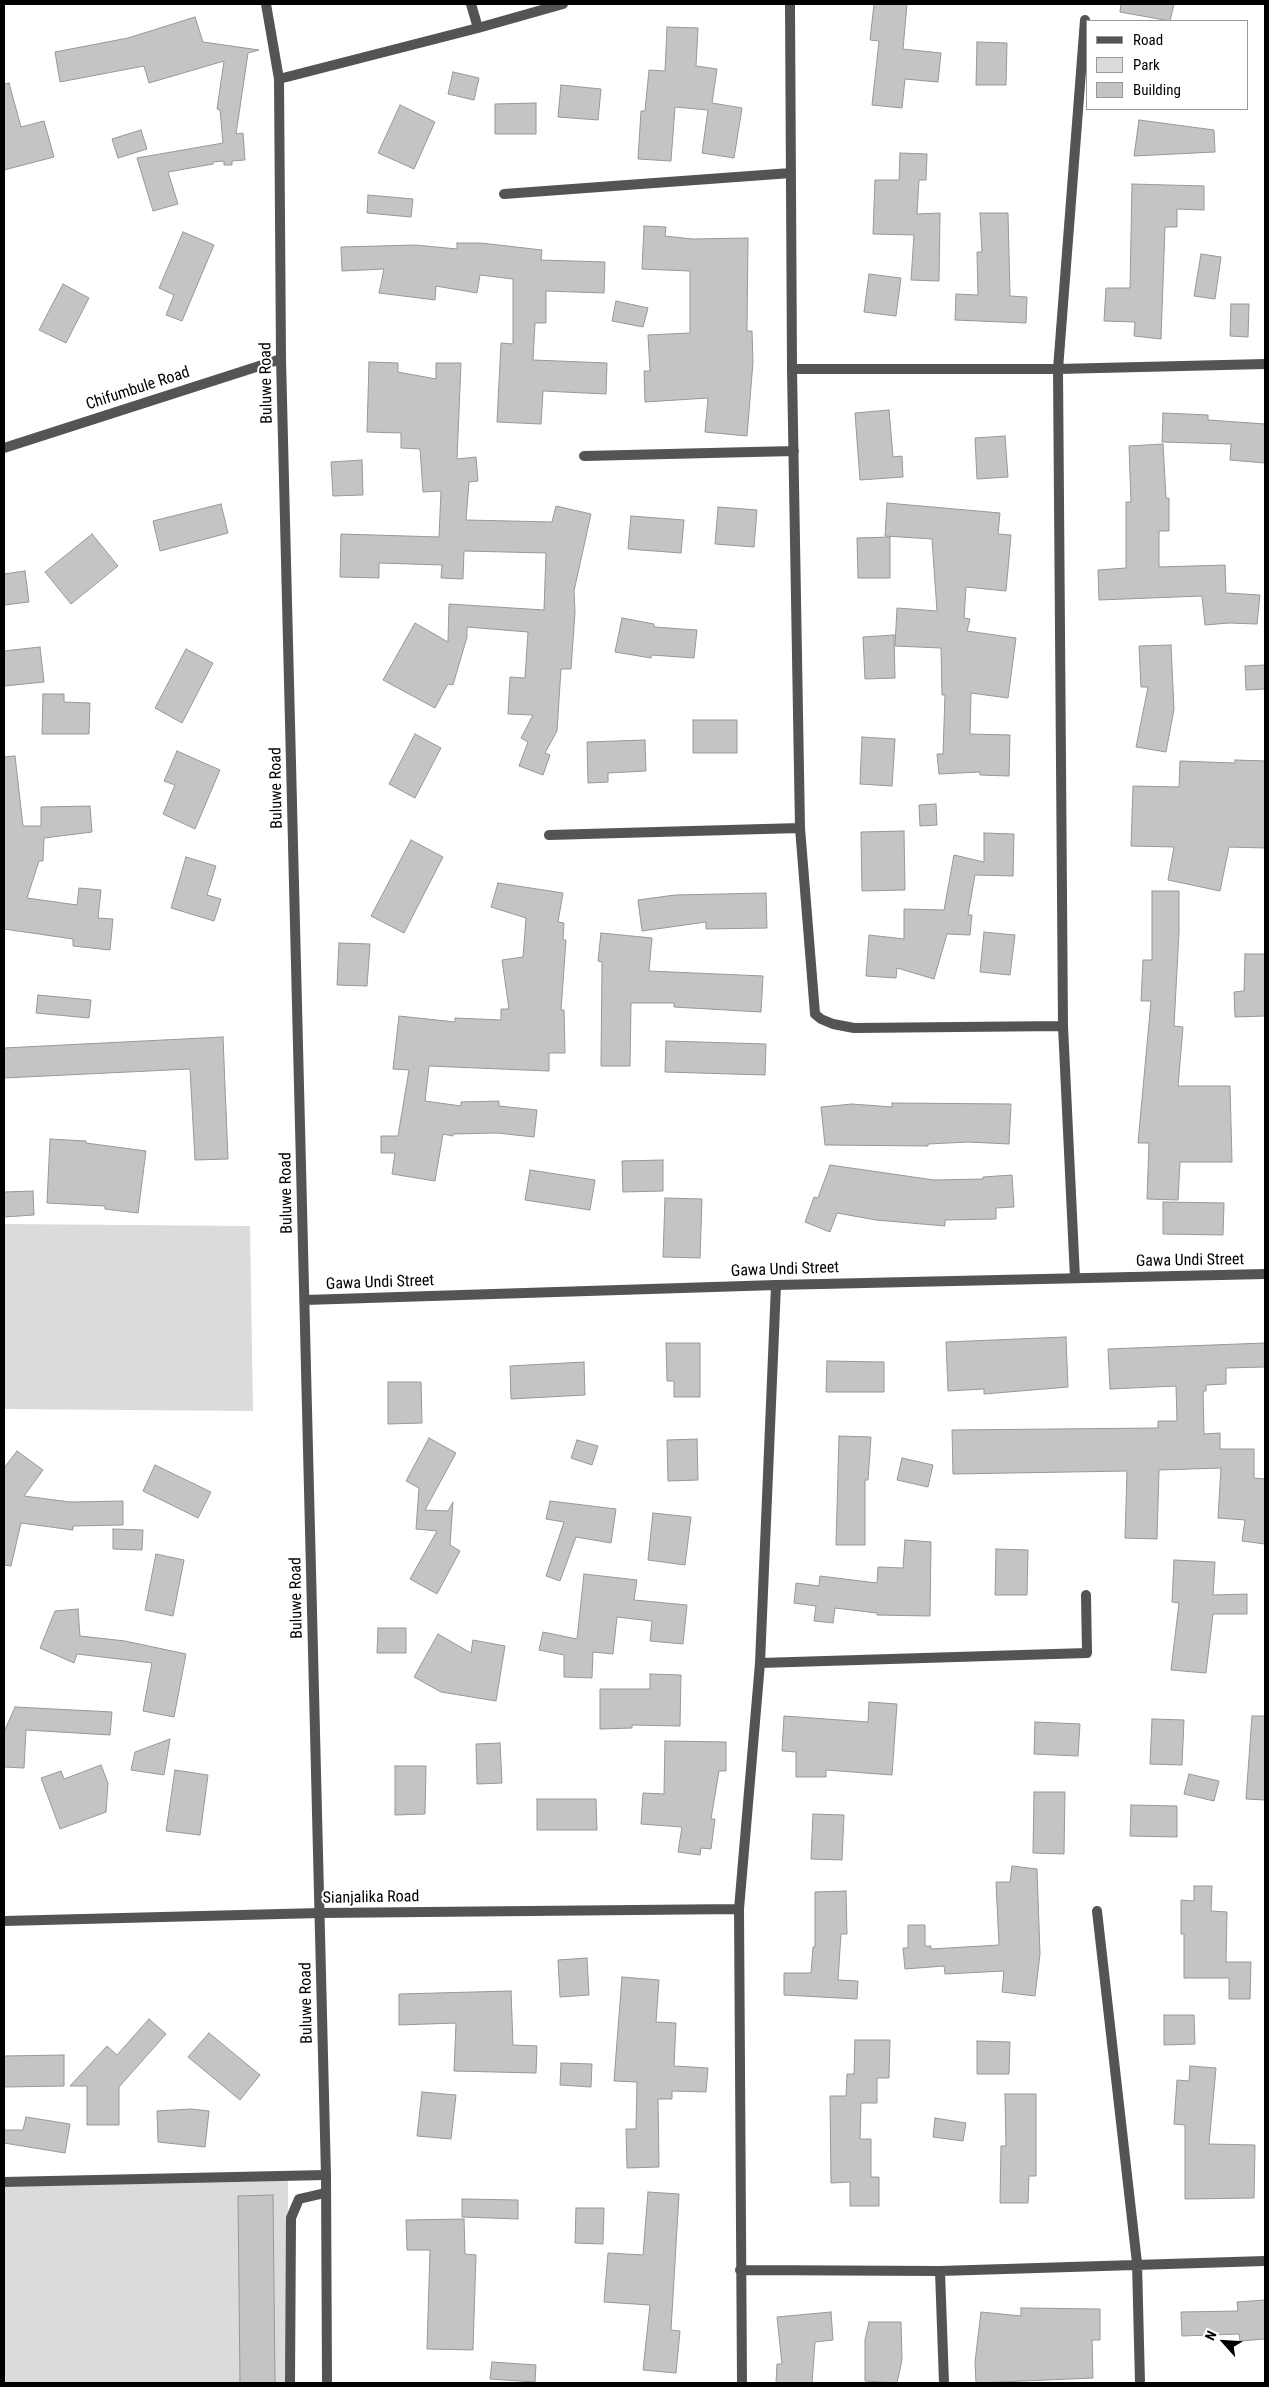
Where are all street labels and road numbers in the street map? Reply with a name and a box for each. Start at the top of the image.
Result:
street label: Buluwe Road [257,342,277,424]
street label: Chifumbule Road [84,363,192,415]
street label: Buluwe Road [267,747,287,829]
street label: Buluwe Road [277,1152,297,1234]
street label: Gawa Undi Street [1136,1250,1244,1272]
street label: Gawa Undi Street [731,1259,839,1281]
street label: Gawa Undi Street [326,1272,434,1294]
street label: Buluwe Road [287,1557,307,1639]
street label: Sianjalika Road [323,1888,419,1908]
street label: Buluwe Road [297,1962,317,2044]

